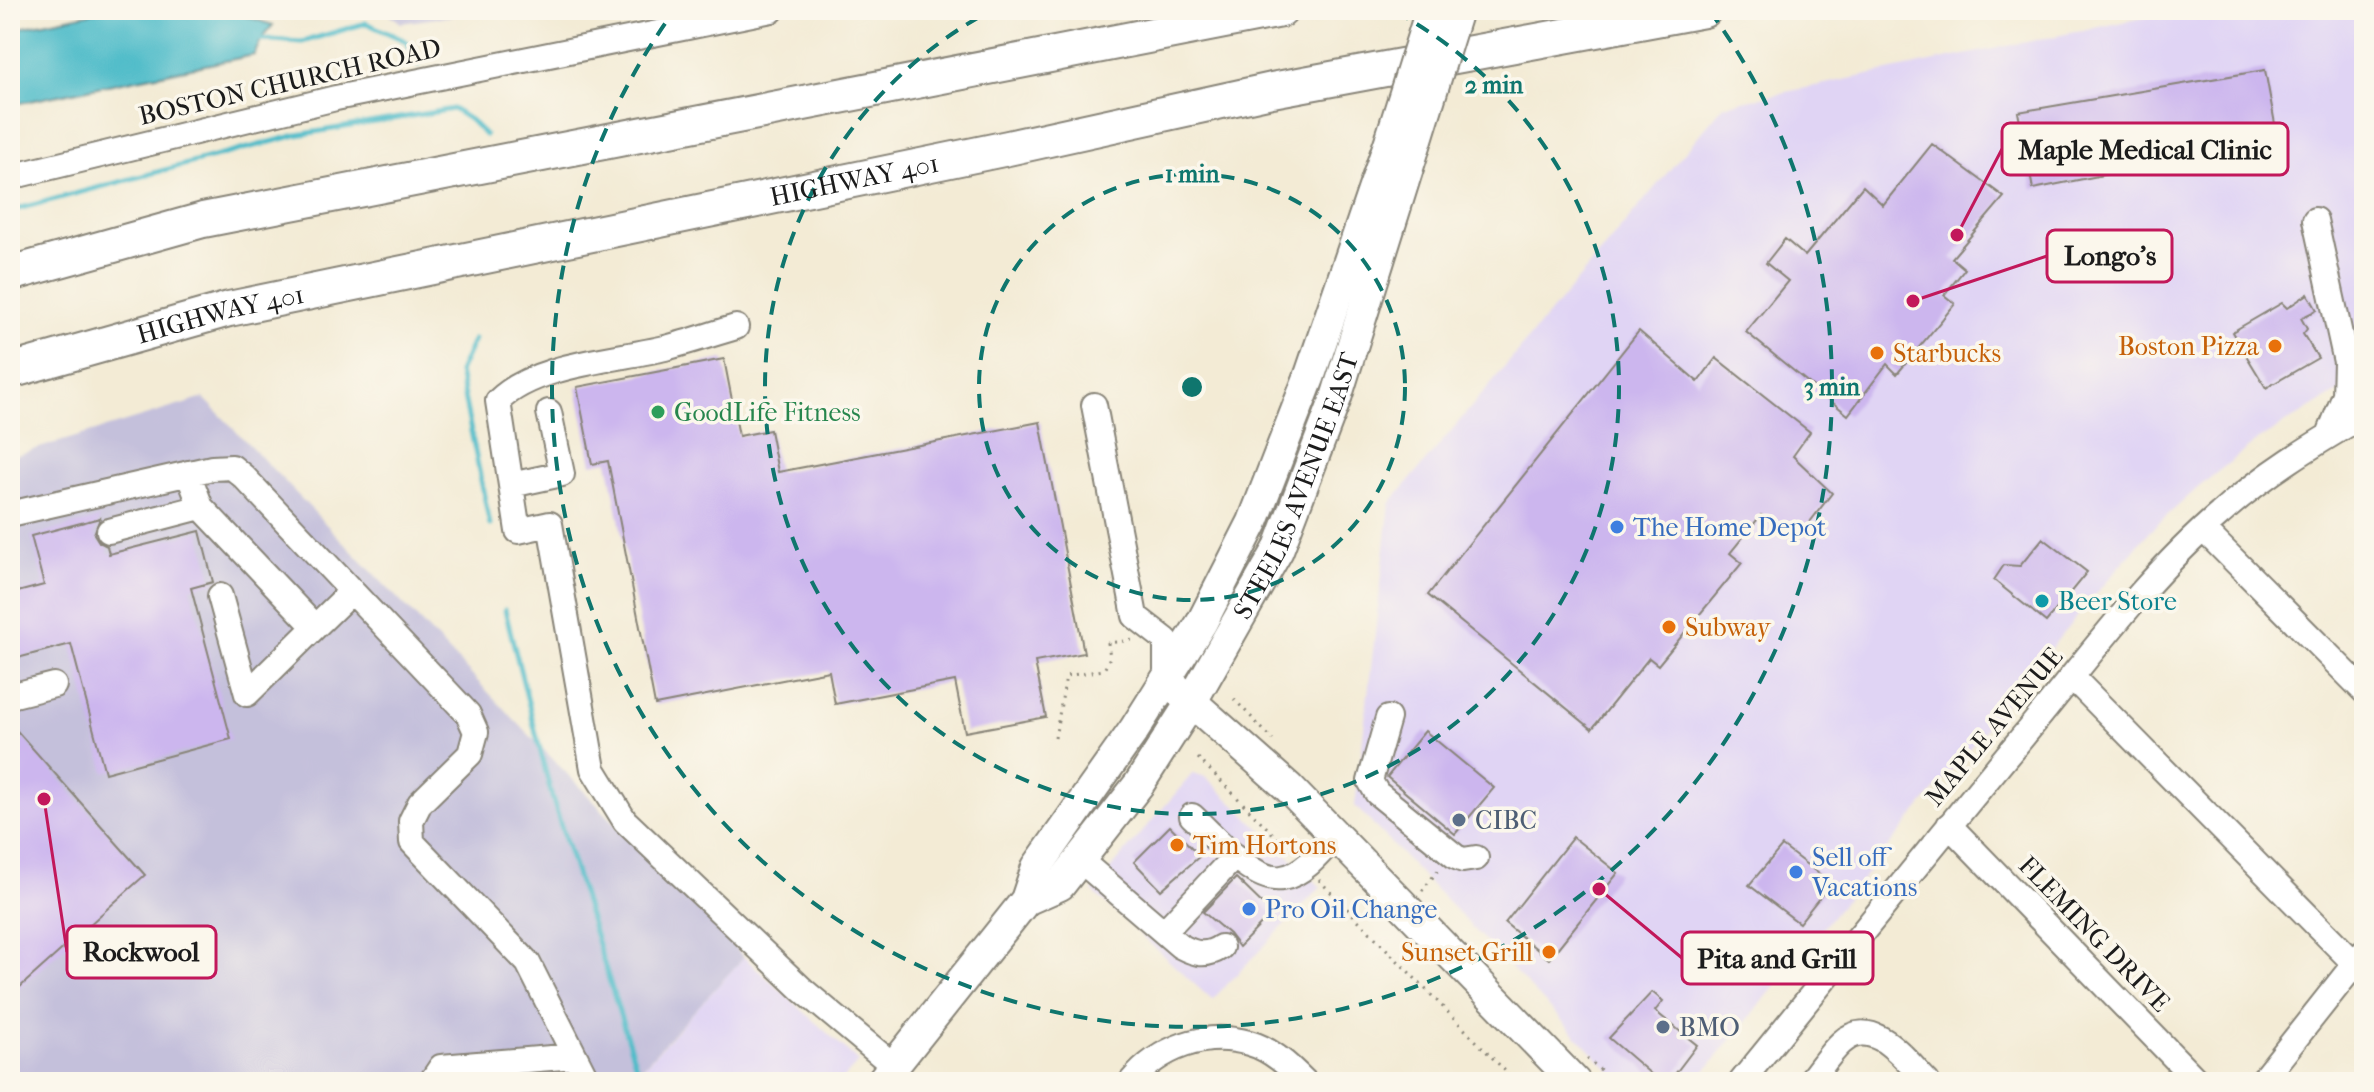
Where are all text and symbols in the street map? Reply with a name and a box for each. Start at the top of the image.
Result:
street label: BOSTON CHURCH ROAD [136,32,444,132]
text: 2 min [1465,71,1524,99]
callout: Maple Medical Clinic [2002,123,2288,175]
text: Maple Medical Clinic [2018,133,2272,166]
street label: HIGHWAY 401 [767,147,941,212]
text: 1 min [1165,160,1220,188]
callout: Longo's [2047,230,2172,282]
text: Longo's [2064,239,2156,272]
street label: HIGHWAY 401 [133,278,307,350]
place label: Boston Pizza [2118,331,2260,362]
marker: Boston Pizza [2266,337,2284,355]
place label: Starbucks [1893,338,2001,369]
marker: Starbucks [1868,344,1886,362]
street label: STEELES AVENUE EAST [1226,348,1365,624]
centre of rings [1178,373,1206,401]
text: 3 min [1804,373,1861,401]
place label: GoodLife Fitness [674,397,861,428]
marker: GoodLife Fitness [649,403,667,421]
place label: The Home Depot [1633,512,1827,543]
marker: The Home Depot [1608,518,1626,536]
place label: Beer Store [2058,586,2177,617]
marker: Beer Store [2033,592,2051,610]
place label: Subway [1685,612,1772,643]
marker: Subway [1660,618,1678,636]
street label: MAPLE AVENUE [1919,641,2069,812]
place label: CIBC [1475,805,1537,836]
marker: CIBC [1450,811,1468,829]
place label: Tim Hortons [1193,830,1336,861]
marker: Tim Hortons [1168,836,1186,854]
place label: Sell off Vacations [1811,842,1917,903]
street label: FLEMING DRIVE [2012,850,2176,1018]
marker: Sell off Vacations [1787,863,1805,881]
place label: Pro Oil Change [1265,894,1437,925]
marker: Pro Oil Change [1240,900,1258,918]
callout: Rockwool [67,926,216,978]
callout: Pita and Grill [1682,932,1873,984]
text: Rockwool [82,935,200,968]
place label: Sunset Grill [1401,937,1533,968]
text: Pita and Grill [1697,942,1857,975]
marker: Sunset Grill [1540,943,1558,961]
place label: BMO [1679,1012,1740,1043]
marker: BMO [1654,1018,1672,1036]

